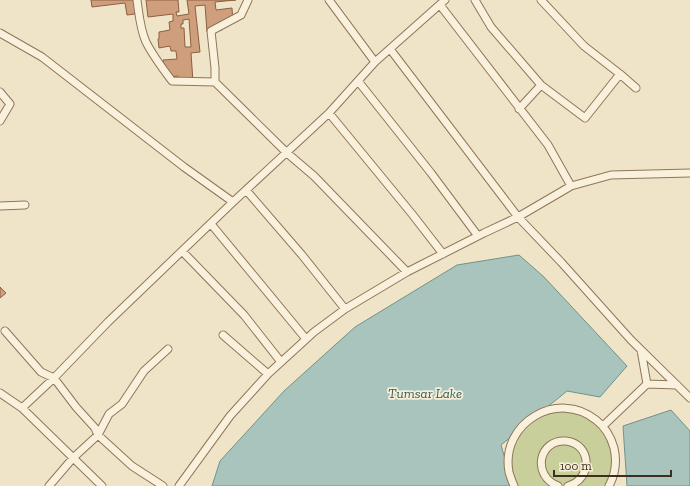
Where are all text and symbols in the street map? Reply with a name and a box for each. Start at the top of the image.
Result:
water label: Tumsar Lake [388,385,462,402]
scale bar [554,452,671,478]
text: 100 m [560,459,592,473]

